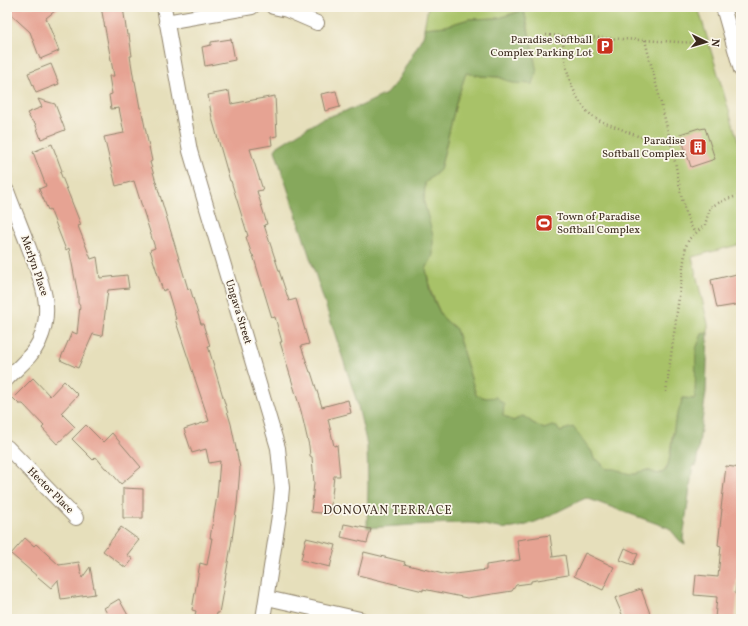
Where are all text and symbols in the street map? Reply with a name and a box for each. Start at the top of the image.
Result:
north arrow [686,22,726,62]
place label: Paradise Softball Complex Parking Lot [491,33,592,61]
parking icon: Paradise Softball Complex Parking Lot [595,36,615,56]
text: N [707,38,722,47]
place label: Paradise Softball Complex [602,134,685,162]
building icon: Paradise Softball Complex [688,137,708,157]
place label: Town of Paradise Softball Complex [557,210,640,238]
sports icon: Town of Paradise Softball Complex [534,213,554,233]
street label: Merlyn Place [17,234,51,298]
street label: Ungava Street [221,278,255,346]
street label: Hector Place [23,464,77,518]
district label: DONOVAN TERRACE [323,503,453,519]

